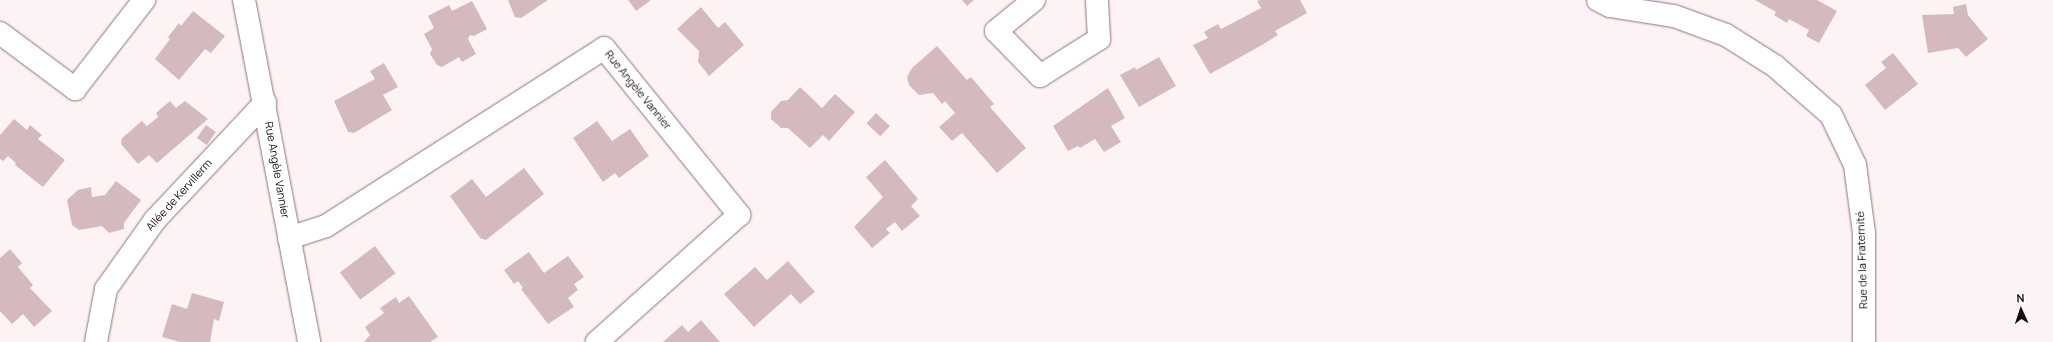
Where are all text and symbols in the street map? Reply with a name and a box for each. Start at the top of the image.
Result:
street label: Rue Angèle Vannier [602,48,674,132]
street label: Rue Angèle Vannier [262,121,292,219]
street label: Allée de Kervillerm [143,156,215,234]
street label: Rue de la Fraternité [1854,211,1870,309]
north arrow [2001,290,2041,330]
text: N [2016,290,2025,305]

